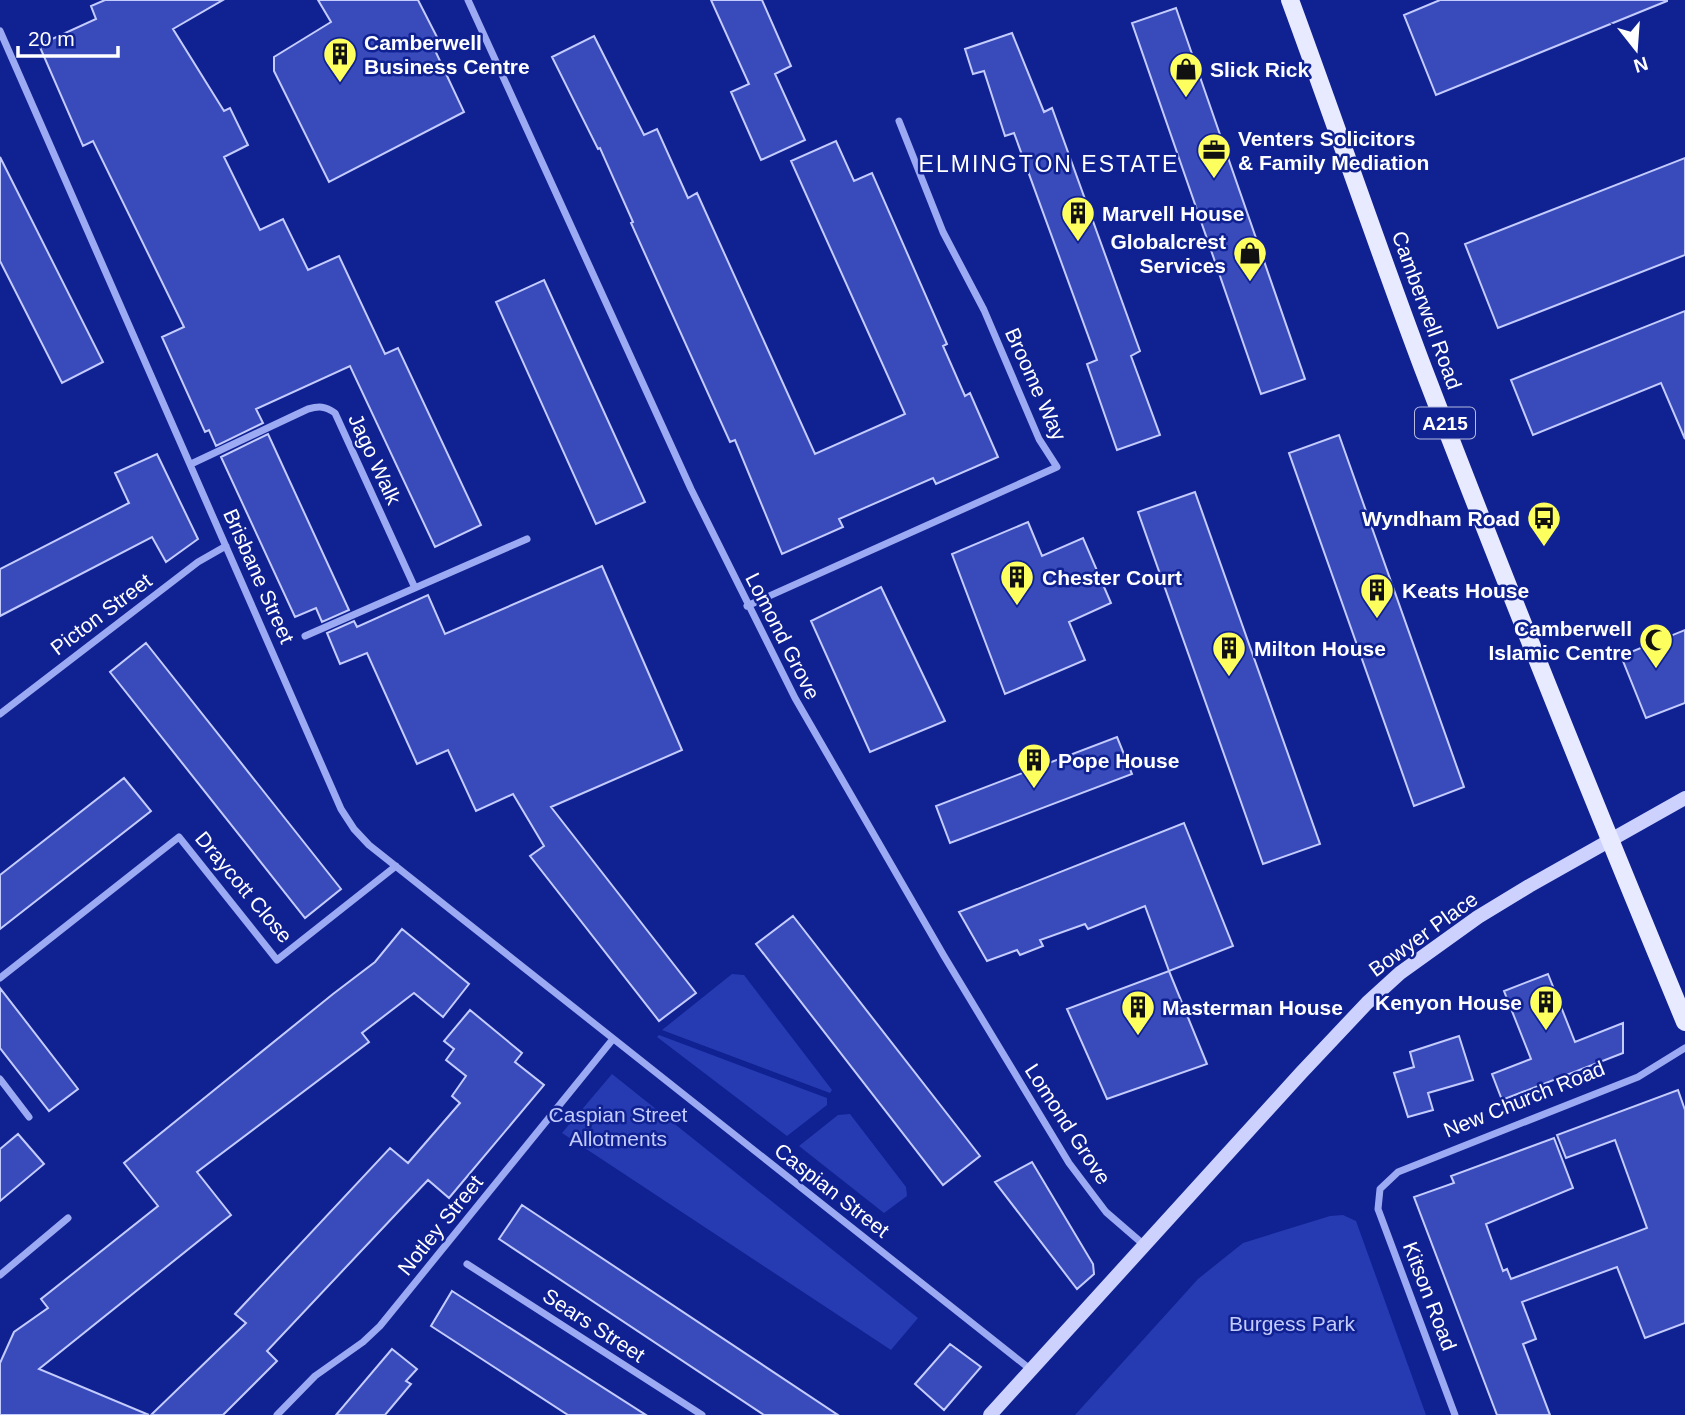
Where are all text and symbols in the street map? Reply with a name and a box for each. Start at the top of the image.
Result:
scale bar [18,14,117,58]
north arrow [1601,14,1671,84]
text: 20 m [28,27,75,50]
place label: Camberwell Business Centre [364,31,530,78]
building icon: Camberwell Business Centre [321,35,359,84]
shop icon: Slick Rick [1167,50,1205,99]
text: N [1631,53,1650,77]
place label: Slick Rick [1210,58,1310,81]
place label: Venters Solicitors & Family Mediation [1238,127,1429,174]
office icon: Venters Solicitors & Family Mediation [1195,131,1233,180]
district label: ELMINGTON ESTATE [919,151,1179,177]
building icon: Marvell House [1059,194,1097,243]
place label: Marvell House [1102,202,1244,225]
street label: Camberwell Road [1388,228,1466,392]
place label: Globalcrest Services [1110,230,1226,277]
shop icon: Globalcrest Services [1231,234,1269,283]
street label: Broome Way [1001,324,1071,444]
road number: A215 [1415,408,1475,438]
street label: Jago Walk [344,410,406,508]
bus stop icon: Wyndham Road [1525,499,1563,548]
street label: Brisbane Street [219,505,299,647]
place label: Wyndham Road [1362,507,1520,530]
building icon: Chester Court [998,558,1036,607]
place label: Chester Court [1042,566,1182,589]
street label: Picton Street [46,569,156,659]
street label: Lomond Grove [741,569,825,703]
building icon: Keats House [1358,571,1396,620]
place label: Keats House [1402,579,1529,602]
place label: Camberwell Islamic Centre [1488,617,1632,664]
mosque icon: Camberwell Islamic Centre [1637,621,1675,670]
building icon: Milton House [1210,629,1248,678]
place label: Milton House [1254,637,1386,660]
building icon: Pope House [1015,741,1053,790]
place label: Pope House [1058,749,1179,772]
street label: Draycott Close [191,827,297,947]
street label: Bowyer Place [1364,887,1482,981]
building icon: Kenyon House [1527,983,1565,1032]
building icon: Masterman House [1119,988,1157,1037]
place label: Kenyon House [1375,991,1522,1014]
place label: Masterman House [1162,996,1343,1019]
street label: New Church Road [1440,1056,1608,1142]
street label: Lomond Grove [1021,1059,1115,1189]
park label: Caspian Street Allotments [549,1103,688,1150]
street label: Caspian Street [770,1138,894,1242]
street label: Notley Street [393,1170,487,1279]
street label: Kitson Road [1399,1238,1461,1354]
street label: Sears Street [539,1284,649,1367]
park label: Burgess Park [1229,1312,1356,1335]

